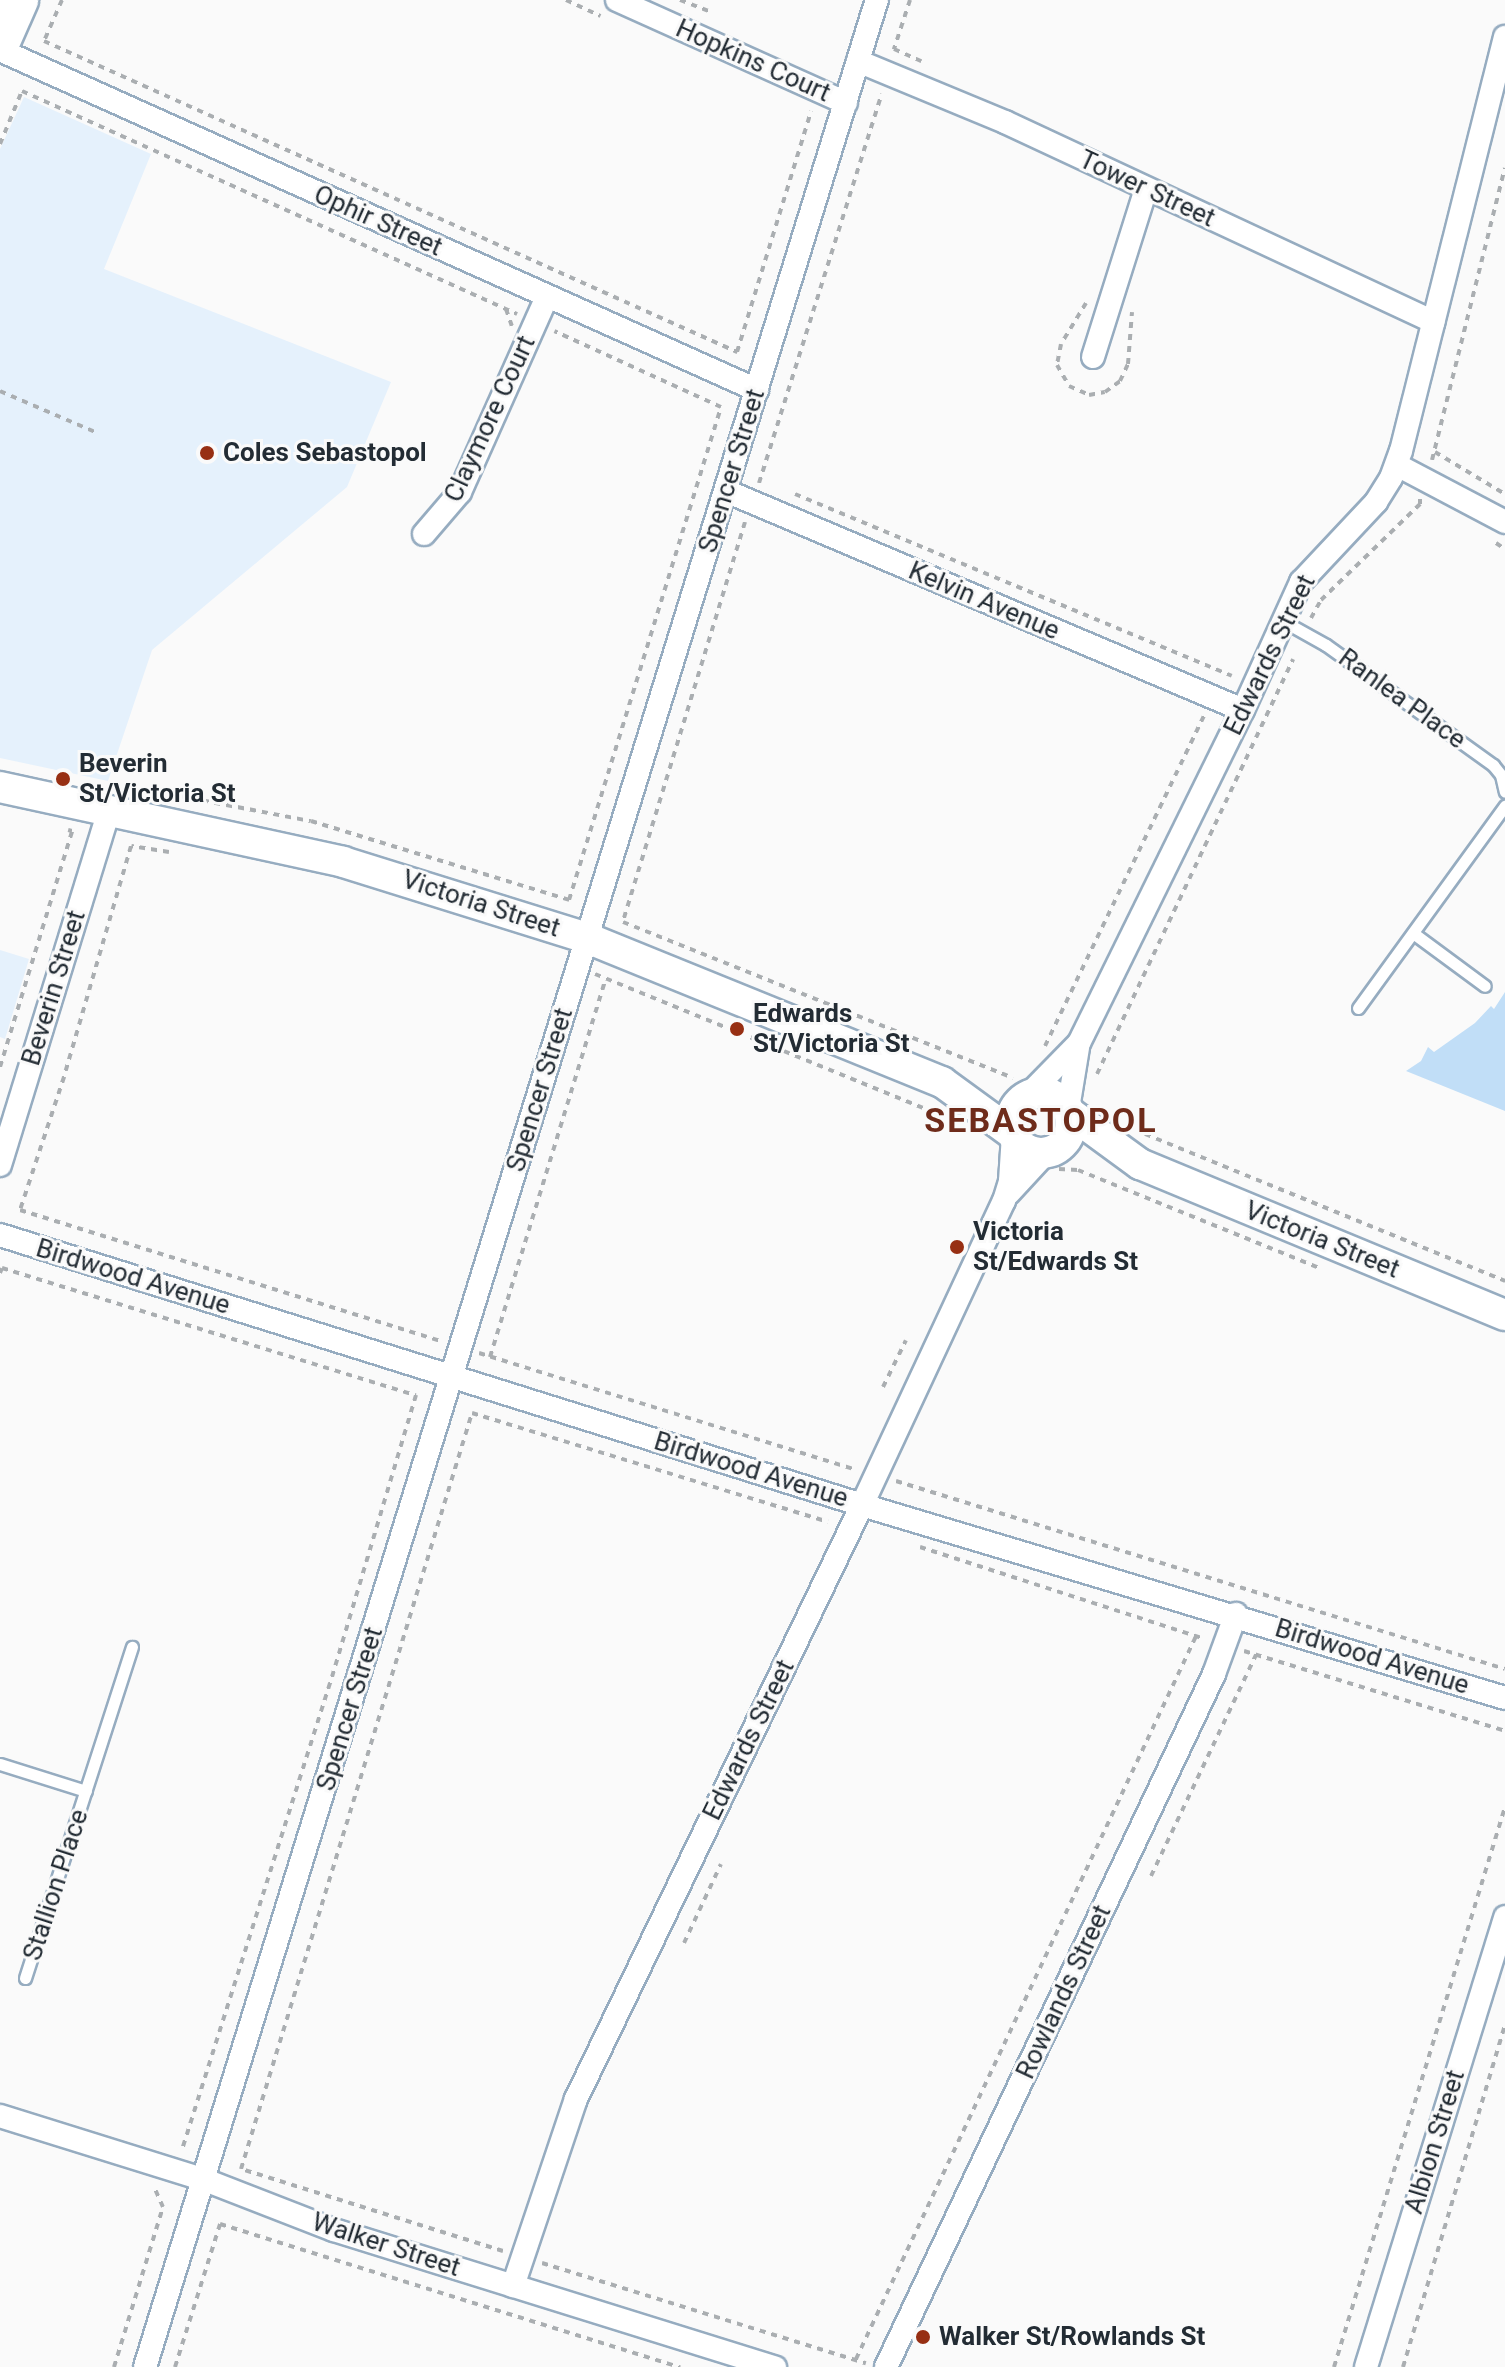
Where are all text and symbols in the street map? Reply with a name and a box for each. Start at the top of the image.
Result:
street label: Hopkins Court [671,13,835,109]
street label: Tower Street [1074,144,1220,234]
street label: Ophir Street [309,179,447,263]
street label: Claymore Court [438,331,542,507]
street label: Spencer Street [692,385,772,557]
place label: Coles Sebastopol [223,437,427,469]
marker: Coles Sebastopol [198,444,216,462]
street label: Kelvin Avenue [904,555,1064,647]
street label: Edwards Street [1218,570,1322,740]
street label: Ranlea Place [1332,642,1472,756]
place label: Beverin St/Victoria St [79,748,236,810]
marker: Beverin St/Victoria St [54,770,72,788]
street label: Victoria Street [398,864,564,944]
street label: Beverin Street [16,907,92,1069]
place label: Edwards St/Victoria St [753,998,910,1060]
street label: Spencer Street [500,1004,580,1176]
marker: Edwards St/Victoria St [728,1020,746,1038]
district label: SEBASTOPOL [924,1101,1158,1141]
street label: Victoria Street [1240,1195,1404,1285]
place label: Victoria St/Edwards St [973,1216,1138,1278]
street label: Birdwood Avenue [32,1233,234,1321]
marker: Victoria St/Edwards St [948,1238,966,1256]
street label: Birdwood Avenue [650,1426,852,1514]
street label: Birdwood Avenue [1271,1613,1473,1701]
street label: Spencer Street [310,1623,390,1795]
street label: Edwards Street [697,1655,801,1825]
street label: Stallion Place [17,1806,95,1964]
street label: Rowlands Street [1010,1900,1118,2084]
street label: Albion Street [1398,2066,1472,2218]
street label: Walker Street [308,2206,464,2284]
place label: Walker St/Rowlands St [939,2321,1205,2353]
marker: Walker St/Rowlands St [914,2328,932,2346]

